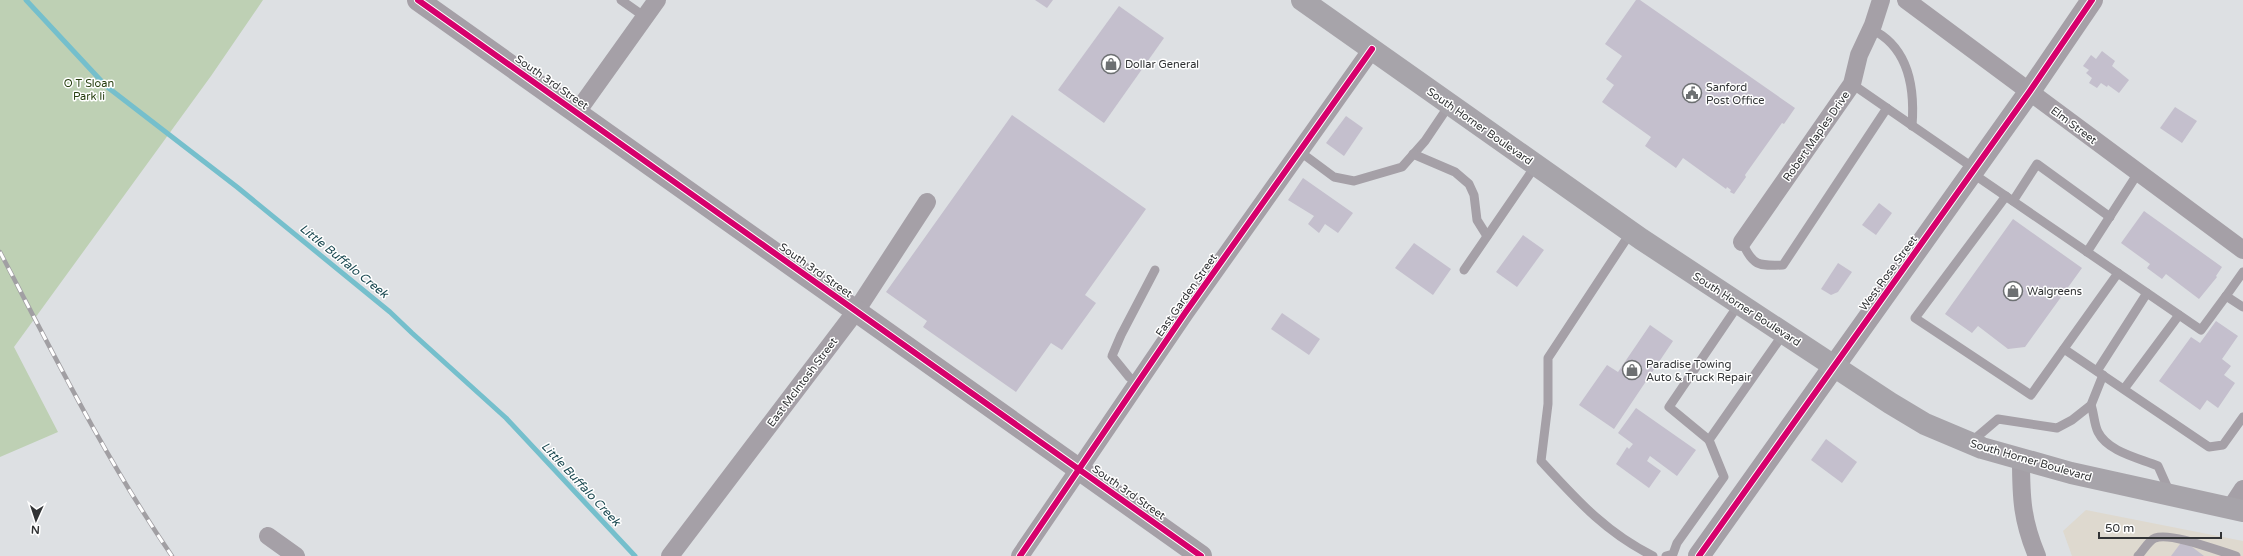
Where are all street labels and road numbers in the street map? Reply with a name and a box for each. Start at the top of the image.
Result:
street label: South 3rd Street [513,52,591,112]
street label: South Horner Boulevard [1424,85,1535,168]
street label: Robert Maples Drive [1780,89,1852,184]
street label: Elm Street [2048,104,2099,147]
street label: West Rose Street [1857,233,1920,313]
street label: South 3rd Street [777,240,855,300]
street label: East Garden Street [1153,251,1220,339]
street label: South Horner Boulevard [1690,270,1803,349]
street label: East McIntosh Street [765,335,840,430]
street label: South Horner Boulevard [1969,437,2093,484]
street label: South 3rd Street [1090,462,1168,522]

